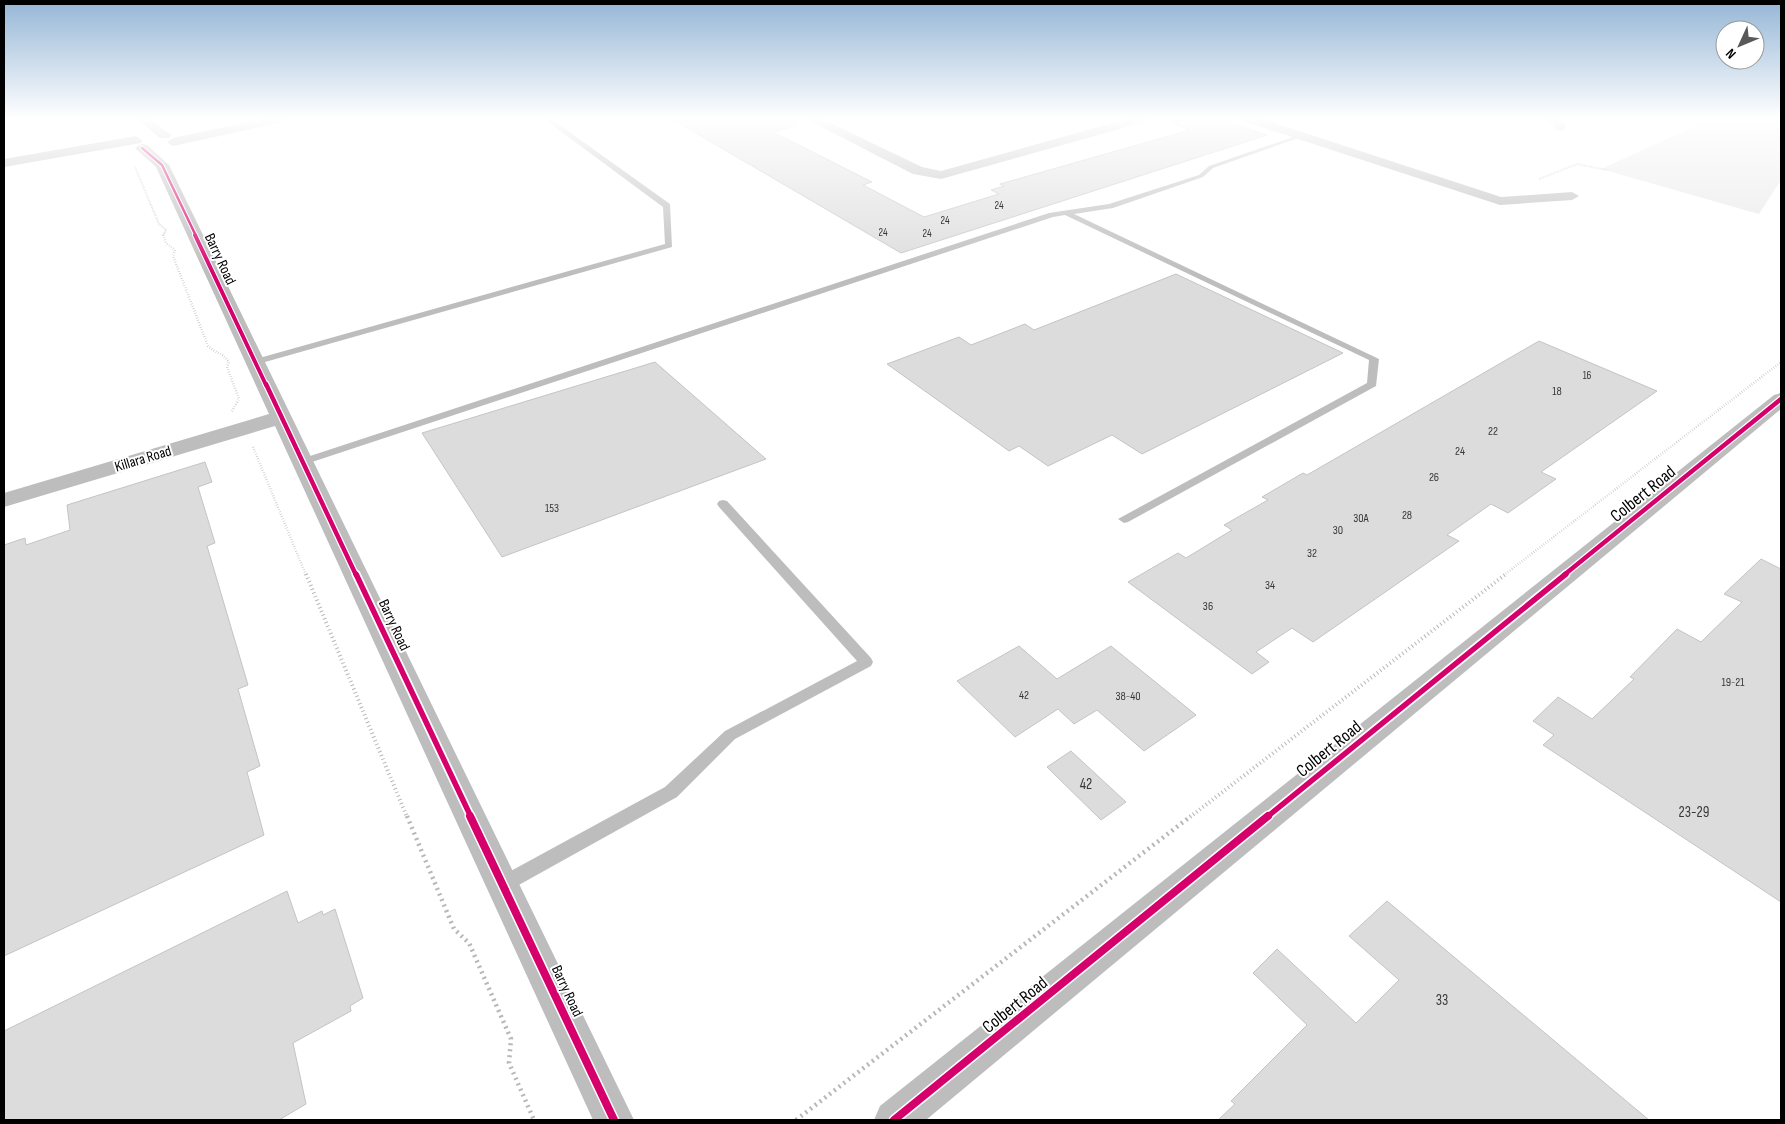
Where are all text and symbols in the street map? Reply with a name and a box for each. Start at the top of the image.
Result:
north arrow [1715,20,1765,70]
text: N [1722,45,1740,62]
house number: 24 [994,199,1004,212]
house number: 24 [940,214,950,227]
house number: 24 [878,226,888,239]
house number: 24 [922,227,932,240]
street label: Barry Road [200,230,240,288]
house number: 16 [1583,369,1592,382]
house number: 18 [1552,384,1562,399]
house number: 22 [1488,424,1498,439]
street label: Killara Road [112,441,174,477]
house number: 24 [1455,444,1465,459]
street label: Colbert Road [1606,461,1680,527]
house number: 26 [1429,470,1439,485]
house number: 153 [545,501,559,516]
house number: 28 [1402,508,1412,523]
house number: 30A [1353,511,1370,526]
house number: 30 [1333,523,1343,538]
house number: 32 [1307,546,1317,561]
house number: 34 [1265,578,1275,593]
street label: Barry Road [374,596,414,654]
house number: 36 [1203,599,1213,614]
house number: 19-21 [1721,675,1745,690]
house number: 42 [1019,688,1029,703]
house number: 38-40 [1115,689,1141,704]
street label: Colbert Road [1292,716,1366,782]
house number: 42 [1080,775,1092,794]
house number: 23-29 [1679,803,1709,822]
street label: Barry Road [547,962,587,1020]
street label: Colbert Road [978,972,1052,1038]
house number: 33 [1436,991,1448,1010]

